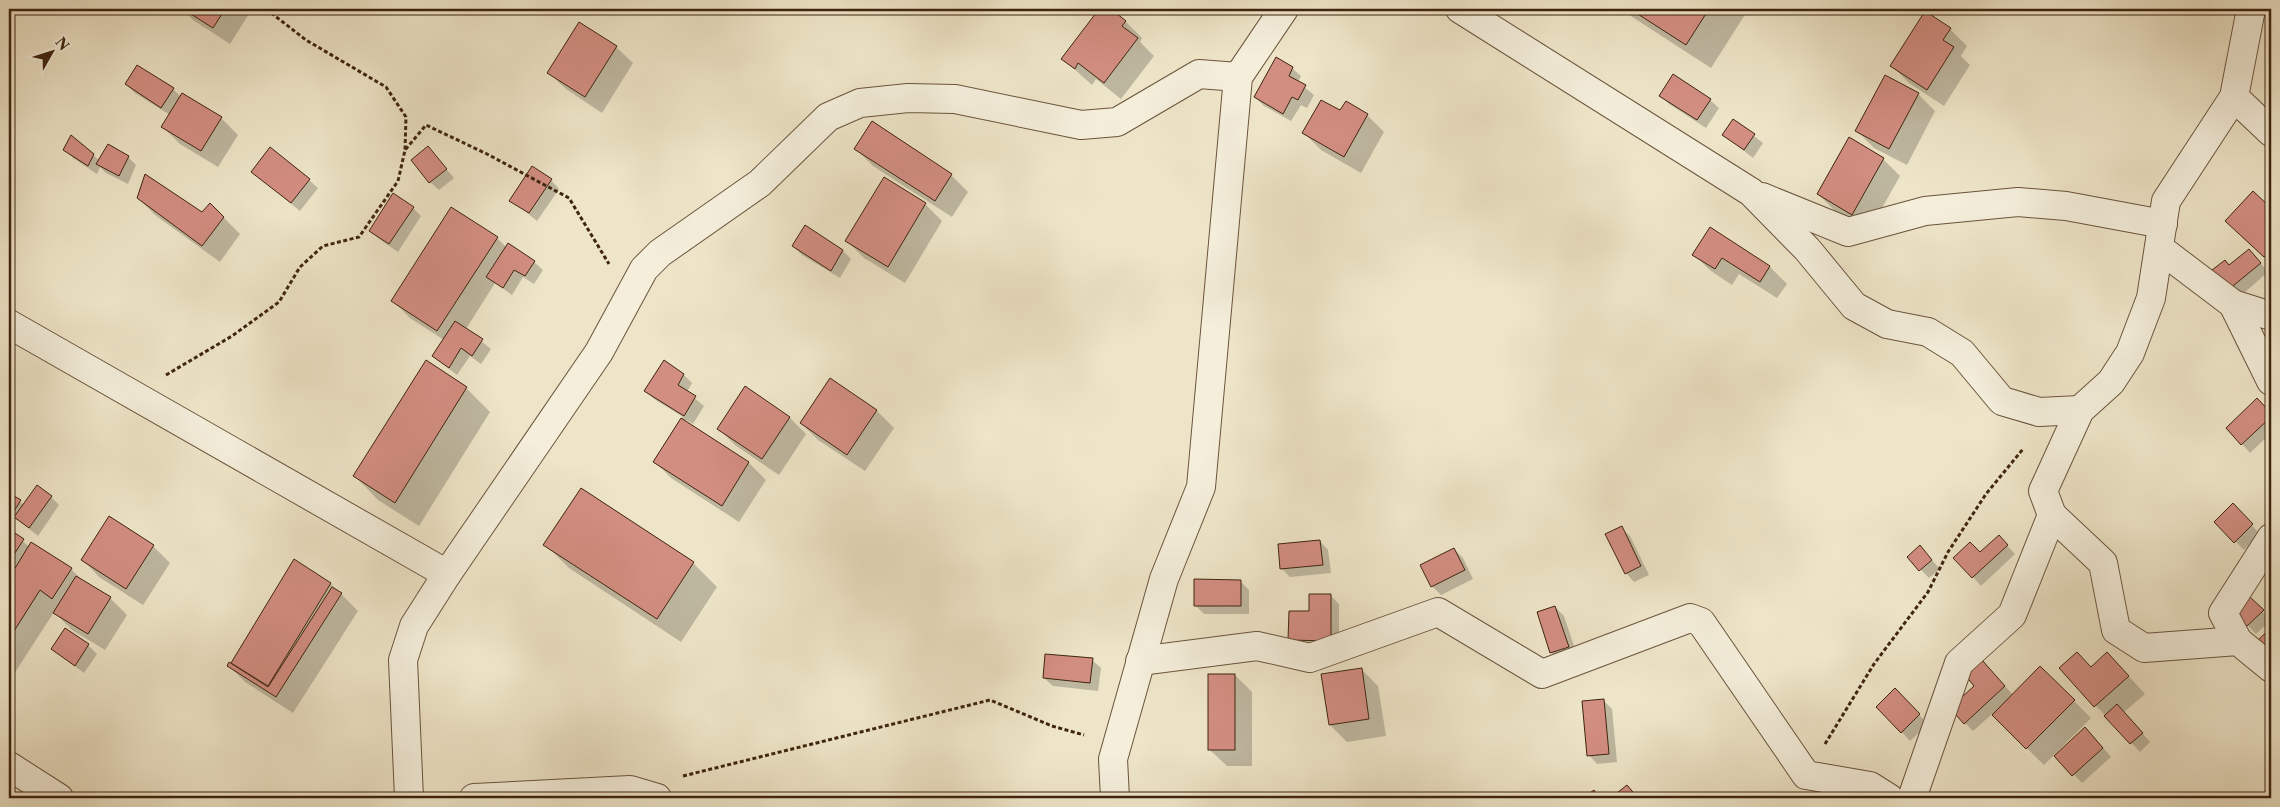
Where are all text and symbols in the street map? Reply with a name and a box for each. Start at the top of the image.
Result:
north arrow [28,28,78,78]
text: N [51,33,73,54]

